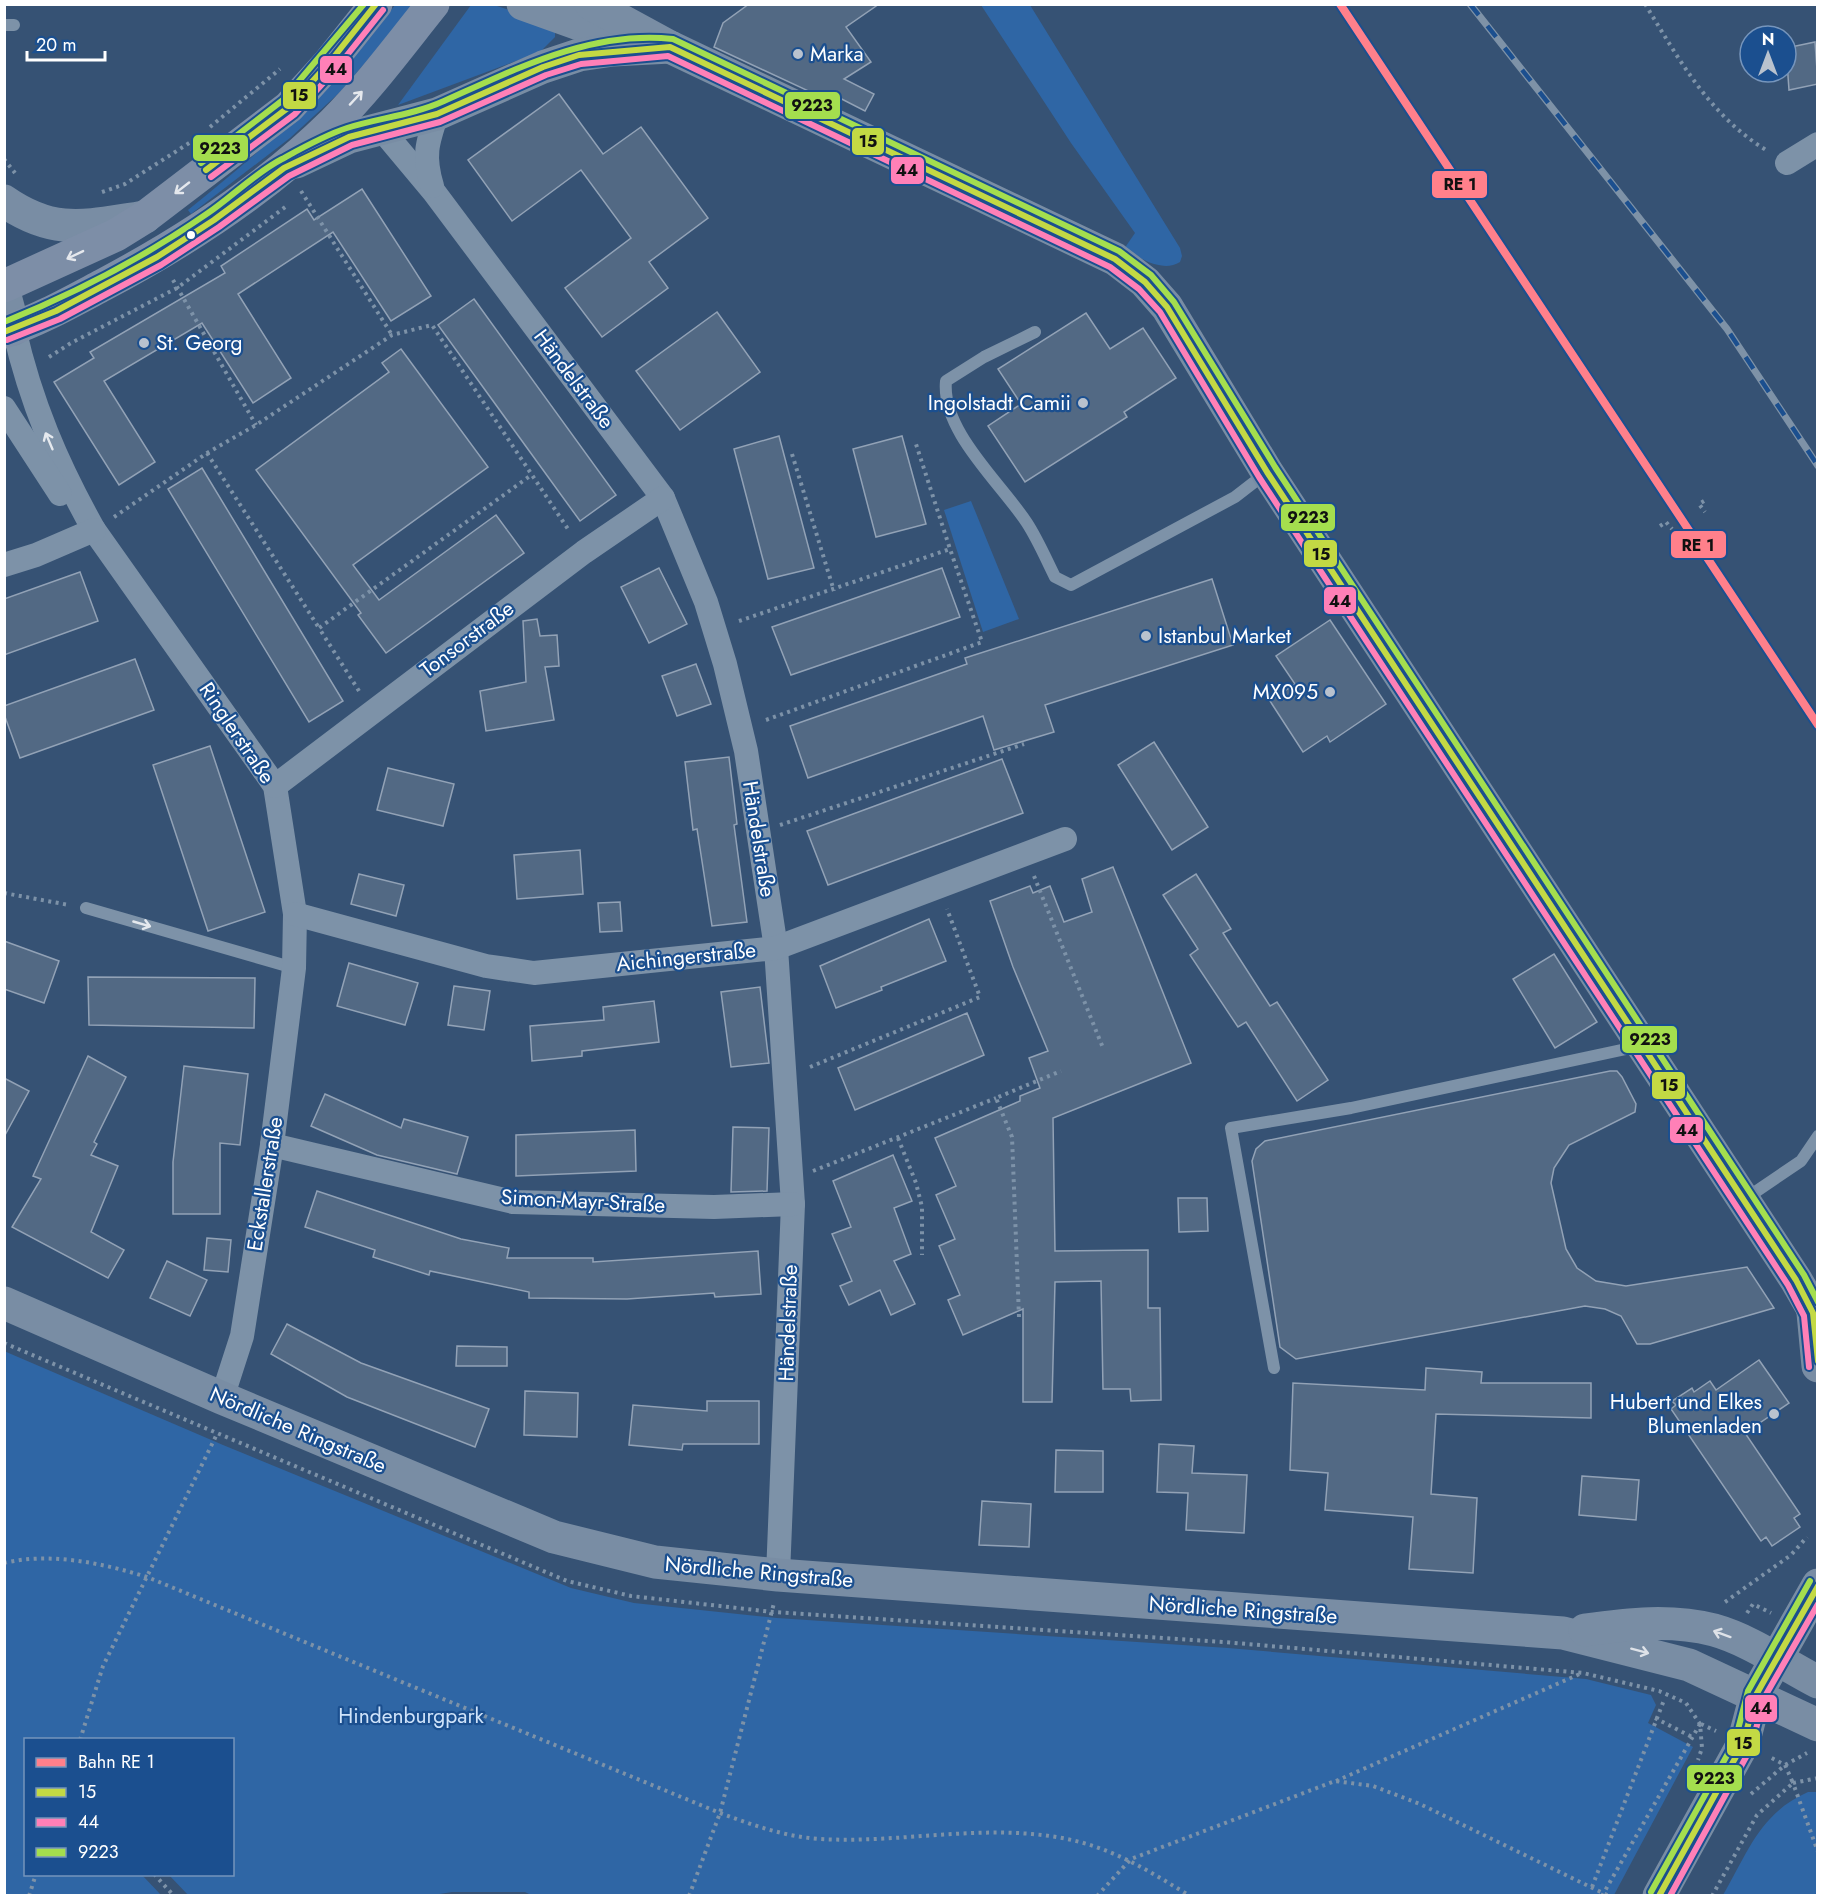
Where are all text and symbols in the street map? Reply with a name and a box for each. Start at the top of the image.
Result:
scale bar [27,24,105,62]
north arrow [1738,24,1798,84]
text: N [1762,28,1774,51]
text: 20 m [36,32,76,58]
place label: Marka [810,39,864,69]
marker: Marka [791,47,805,61]
line badge: 44 [319,55,353,84]
text: 44 [325,58,347,81]
line badge: 15 [282,81,317,110]
text: 15 [290,84,308,107]
one-way arrow [349,91,363,106]
line badge: 9223 [784,91,841,120]
text: 9223 [791,94,833,117]
line badge: 15 [851,127,885,156]
text: 15 [859,130,877,153]
line badge: 9223 [192,134,249,162]
text: 9223 [199,137,241,160]
line badge: 44 [890,156,925,185]
text: 44 [896,159,918,182]
line badge: RE 1 [1431,170,1488,199]
text: RE 1 [1444,173,1476,196]
one-way arrow [175,182,191,195]
unlabelled marker [185,229,197,241]
one-way arrow [67,249,85,261]
street label: Händelstraße [527,323,621,435]
place label: St. Georg [156,328,243,358]
marker: St. Georg [137,336,151,350]
place label: Ingolstadt Camii [928,388,1071,418]
marker: Ingolstadt Camii [1076,396,1090,410]
one-way arrow [42,432,53,450]
line badge: 9223 [1280,503,1336,532]
text: 9223 [1287,506,1329,529]
line badge: RE 1 [1670,530,1727,559]
text: RE 1 [1682,534,1714,557]
line badge: 15 [1303,539,1338,568]
text: 15 [1312,543,1330,566]
line badge: 44 [1323,586,1357,615]
text: 44 [1329,590,1351,613]
street label: Tonsorstraße [414,594,520,684]
place label: Istanbul Market [1158,621,1291,651]
marker: Istanbul Market [1139,629,1153,643]
street label: Ringlerstraße [192,676,282,790]
place label: MX095 [1253,677,1318,707]
marker: MX095 [1323,685,1337,699]
street label: Händelstraße [735,779,783,899]
one-way arrow [133,919,152,930]
street label: Aichingerstraße [615,935,758,979]
line badge: 9223 [1621,1025,1678,1054]
text: 9223 [1629,1028,1671,1051]
line badge: 15 [1651,1071,1686,1100]
text: 15 [1660,1074,1678,1097]
street label: Eckstallerstraße [240,1115,290,1253]
line badge: 44 [1669,1116,1704,1144]
text: 44 [1676,1119,1698,1142]
street label: Simon-Mayr-Straße [500,1182,666,1220]
street label: Händelstraße [771,1264,805,1382]
street label: Nördliche Ringstraße [205,1379,391,1481]
place label: Hubert und Elkes Blumenladen [1610,1387,1762,1441]
marker: Hubert und Elkes Blumenladen [1767,1407,1781,1421]
street label: Nördliche Ringstraße [664,1549,855,1595]
street label: Nördliche Ringstraße [1148,1588,1339,1632]
one-way arrow [1713,1627,1732,1638]
one-way arrow [1630,1646,1649,1657]
line badge: 44 [1744,1694,1778,1723]
text: 44 [1750,1697,1772,1720]
park label: Hindenburgpark [338,1701,485,1731]
line badge: 15 [1726,1728,1761,1757]
text: 15 [1734,1732,1752,1755]
legend [24,1738,234,1876]
text: Bahn RE 1 [78,1749,154,1775]
line badge: 9223 [1686,1764,1743,1792]
text: 9223 [1693,1767,1735,1790]
text: 15 [78,1779,96,1805]
text: 44 [78,1809,99,1835]
text: 9223 [78,1839,119,1865]

